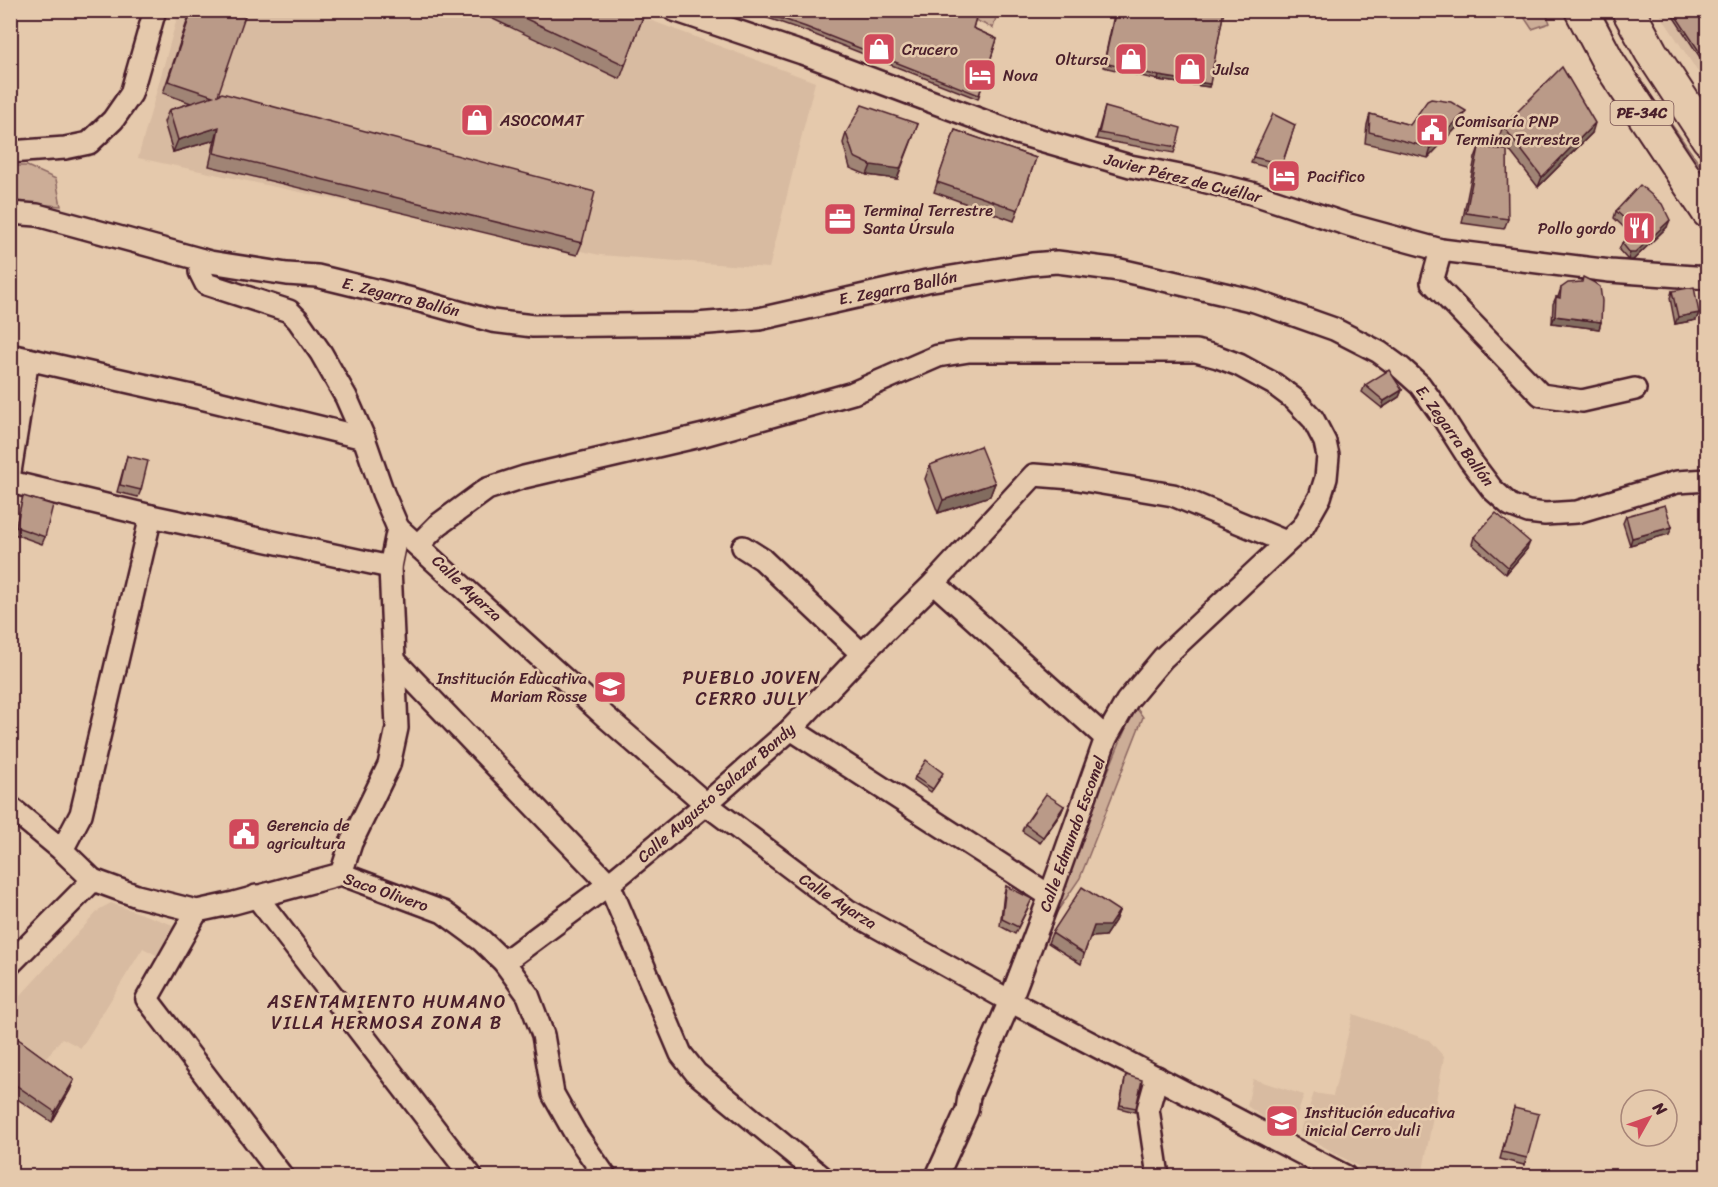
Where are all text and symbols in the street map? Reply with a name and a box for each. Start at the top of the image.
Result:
shop icon: Crucero [861,31,897,67]
place label: Crucero [902,35,958,64]
shop icon: Oltursa [1113,41,1149,77]
place label: Oltursa [1056,45,1109,74]
shop icon: Julsa [1172,51,1208,87]
place label: Julsa [1212,55,1250,84]
hotel icon: Nova [962,57,998,93]
place label: Nova [1003,61,1039,90]
road number: PE-34C [1610,101,1674,125]
shop icon: ASOCOMAT [459,102,495,138]
place label: ASOCOMAT [499,106,585,135]
place label: Comisaría PNP Termina Terrestre [1455,107,1580,154]
public building icon: Comisaría PNP Termina Terrestre [1414,112,1450,148]
street label: Javier Pérez de Cuéllar [1100,144,1266,212]
hotel icon: Pacifico [1266,158,1302,194]
place label: Pacifico [1307,162,1365,191]
place label: Terminal Terrestre Santa Úrsula [863,196,993,243]
office icon: Terminal Terrestre Santa Úrsula [822,201,858,237]
restaurant icon: Pollo gordo [1621,210,1657,246]
place label: Pollo gordo [1538,214,1616,243]
street label: E. Zegarra Ballón [836,262,960,314]
street label: E. Zegarra Ballón [339,268,463,326]
street label: E. Zegarra Ballón [1408,379,1502,493]
street label: Calle Ayarza [425,547,509,629]
district label: PUEBLO JOVEN CERRO JULY [683,662,821,715]
place label: Institución Educativa Mariam Rosse [436,664,587,711]
school or university icon: Institución Educativa Mariam Rosse [592,669,628,705]
street label: Calle Augusto Salazar Bondy [630,715,802,870]
street label: Calle Edmundo Escomel [1030,752,1114,916]
place label: Gerencia de agricultura [267,811,350,858]
public building icon: Gerencia de agricultura [226,816,262,852]
street label: Saco Olivero [340,864,432,920]
street label: Calle Ayarza [793,865,883,937]
district label: ASENTAMIENTO HUMANO VILLA HERMOSA ZONA B [266,986,507,1039]
north arrow [1619,1088,1679,1148]
text: N [1645,1094,1675,1123]
place label: Institución educativa inicial Cerro Juli [1304,1098,1456,1145]
school or university icon: Institución educativa inicial Cerro Juli [1264,1103,1300,1139]

